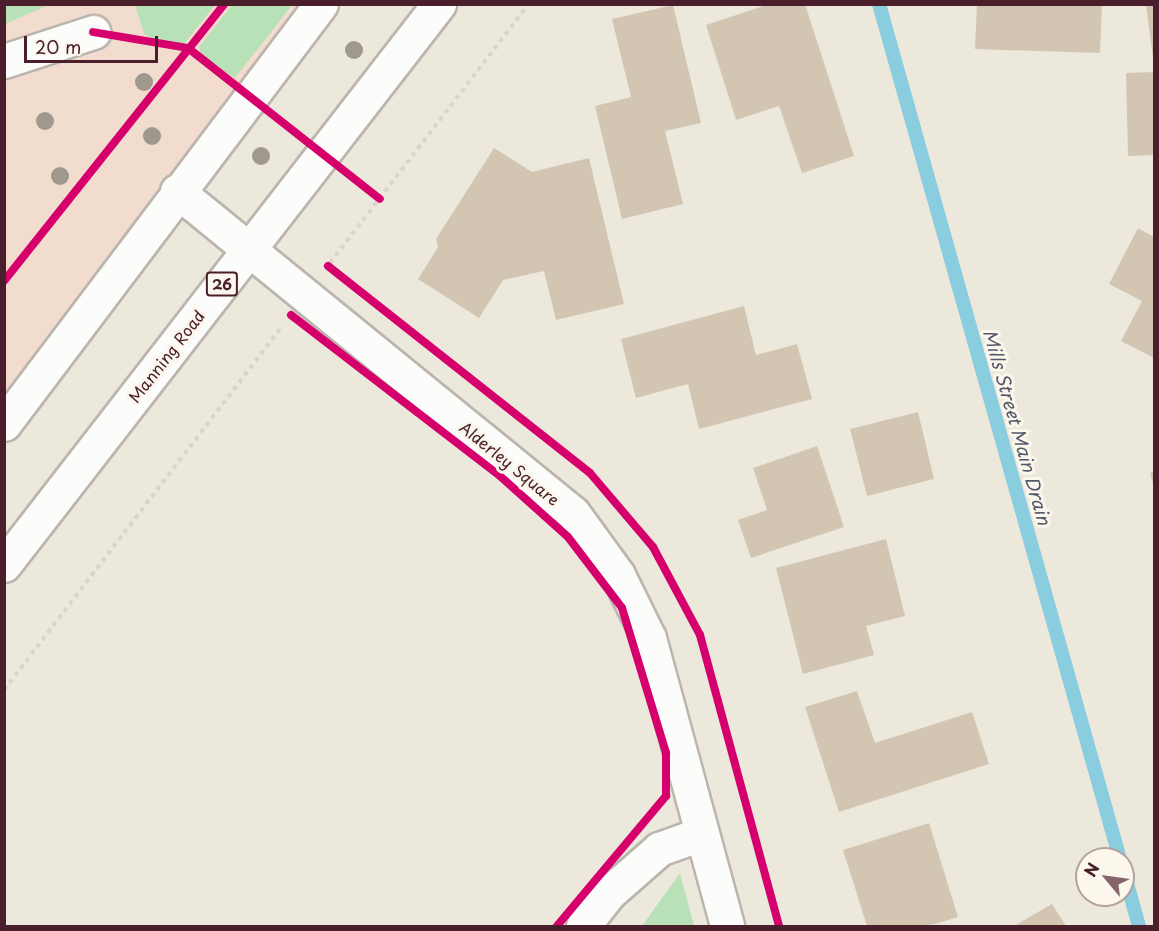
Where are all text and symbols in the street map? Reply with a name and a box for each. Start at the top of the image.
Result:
scale bar [27,24,160,62]
text: 20 m [35,33,81,60]
road number: 26 [206,272,238,296]
street label: Manning Road [124,306,208,406]
water label: Mills Street Main Drain [978,326,1056,528]
street label: Alderley Square [456,417,564,509]
north arrow [1075,847,1135,907]
text: N [1077,858,1105,881]

